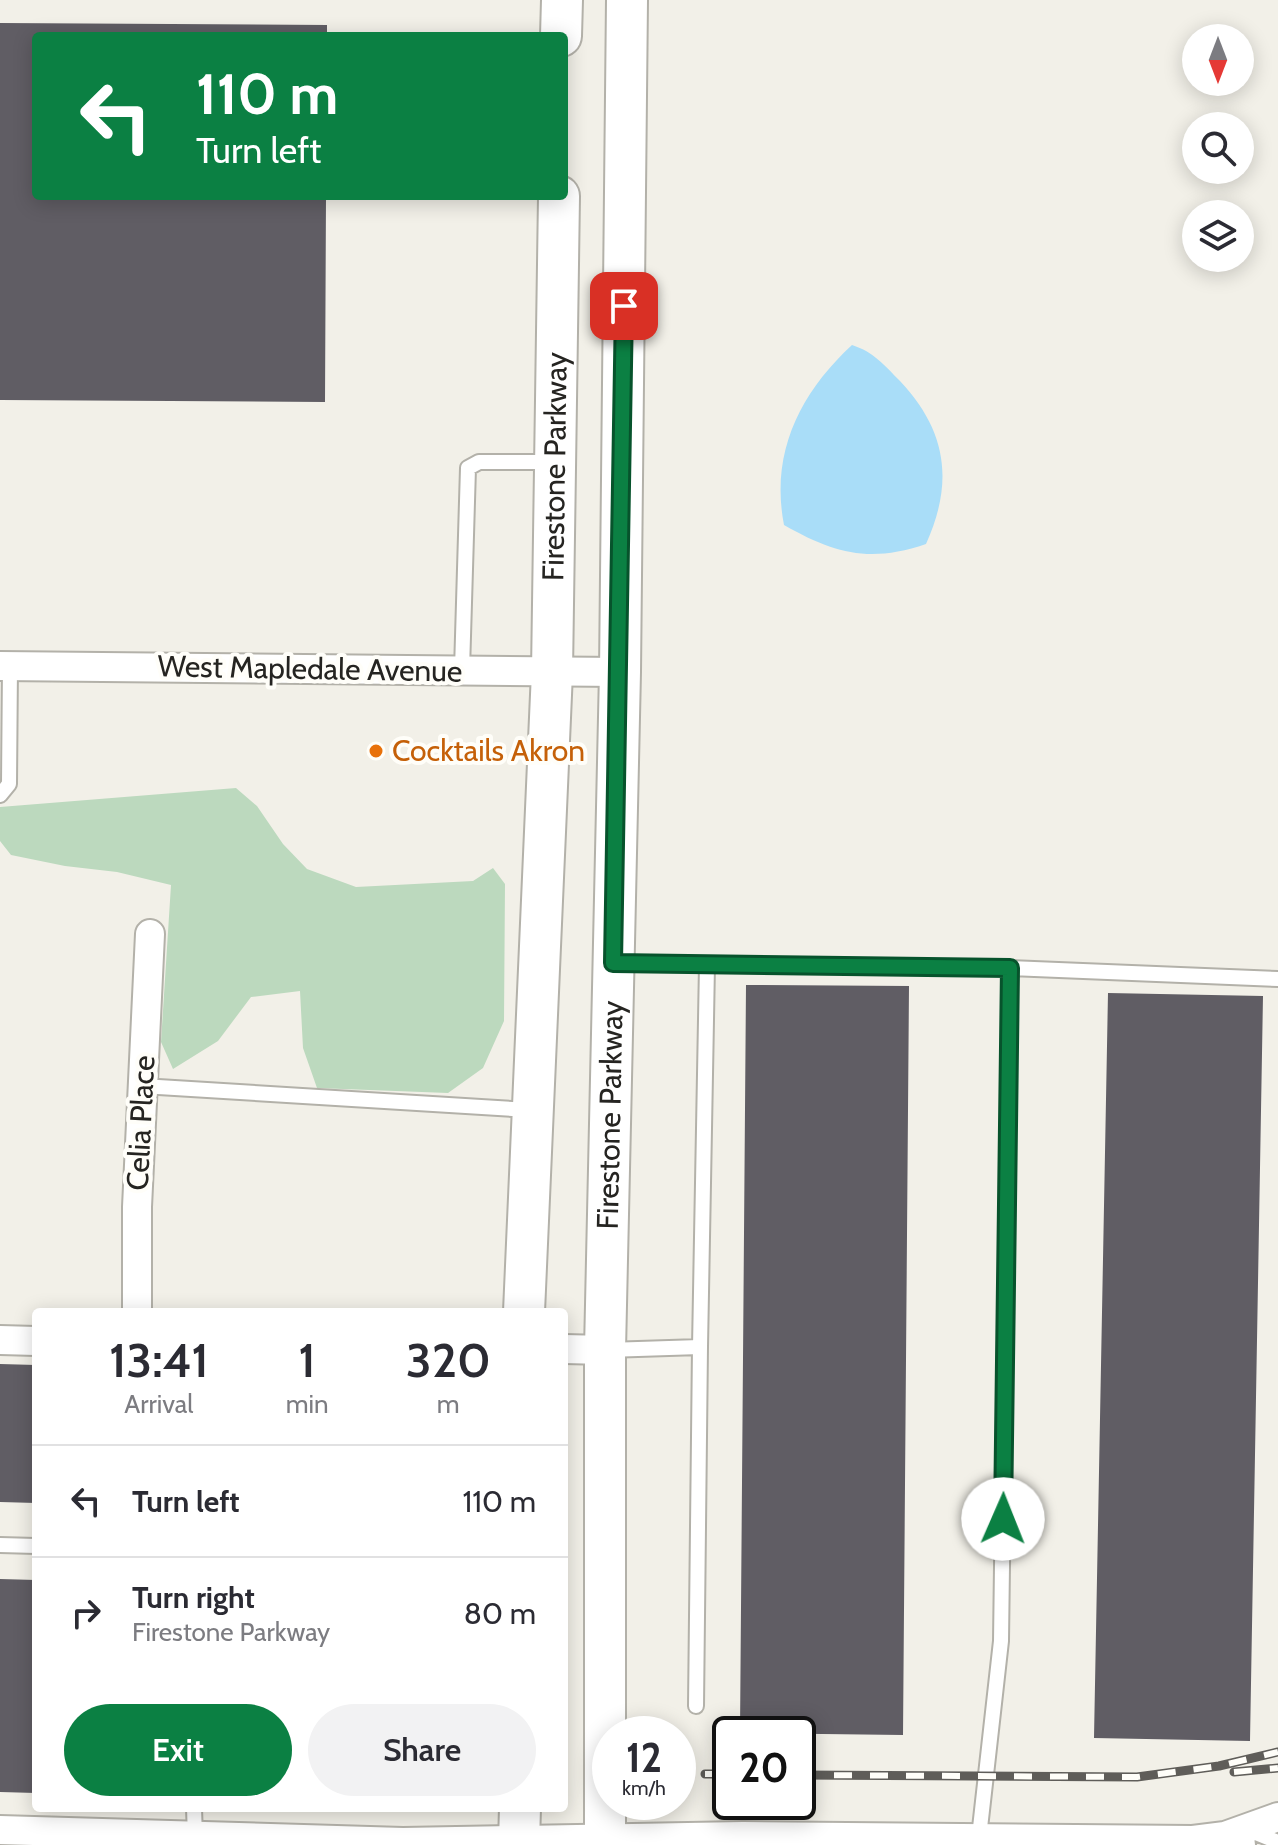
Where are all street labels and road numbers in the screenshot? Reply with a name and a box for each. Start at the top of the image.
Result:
street label: Firestone Parkway [534,352,575,581]
street label: West Mapledale Avenue [157,647,463,690]
street label: Firestone Parkway [589,1000,631,1230]
street label: Celia Place [118,1054,163,1191]

